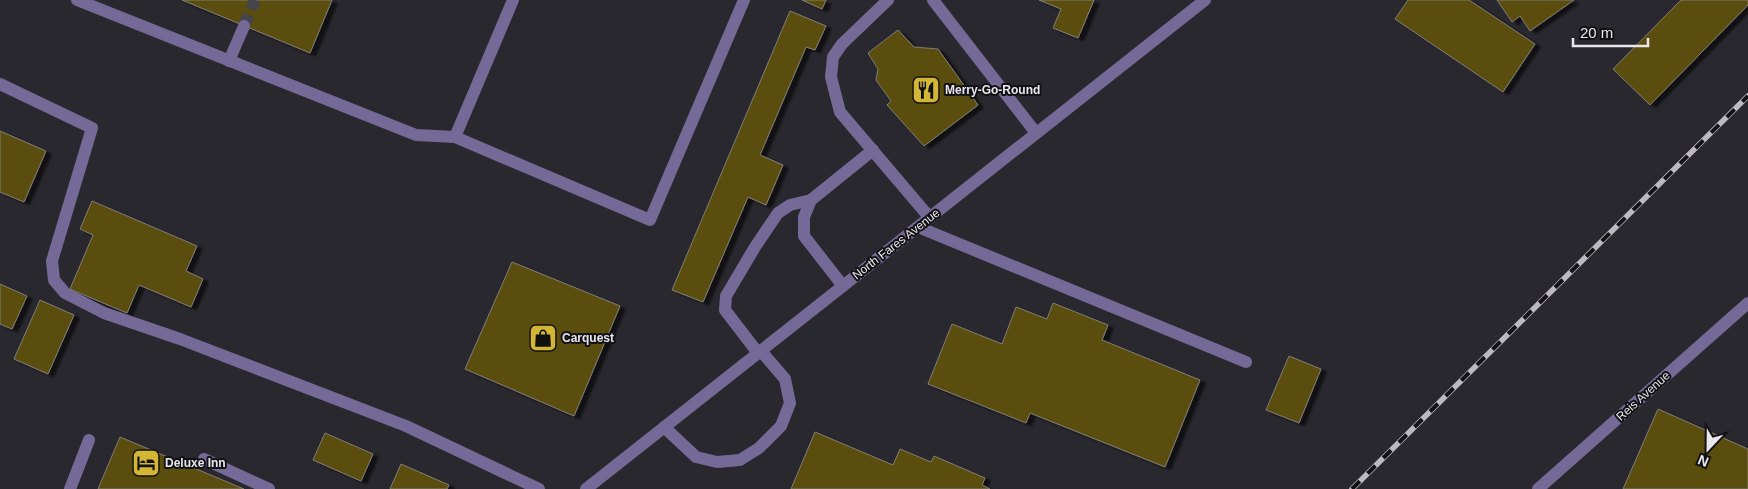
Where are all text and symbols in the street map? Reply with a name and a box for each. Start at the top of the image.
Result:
scale bar [1573,15,1648,47]
text: 20 m [1580,24,1613,41]
restaurant icon: Merry-Go-Round [911,75,941,105]
place label: Merry-Go-Round [945,83,1040,97]
street label: North Fares Avenue [850,206,943,282]
shop icon: Carquest [528,323,558,353]
place label: Carquest [562,331,614,345]
street label: Reis Avenue [1613,368,1673,424]
north arrow [1683,424,1733,474]
hotel icon: Deluxe Inn [131,448,161,478]
text: N [1695,452,1711,470]
place label: Deluxe Inn [165,456,226,470]

